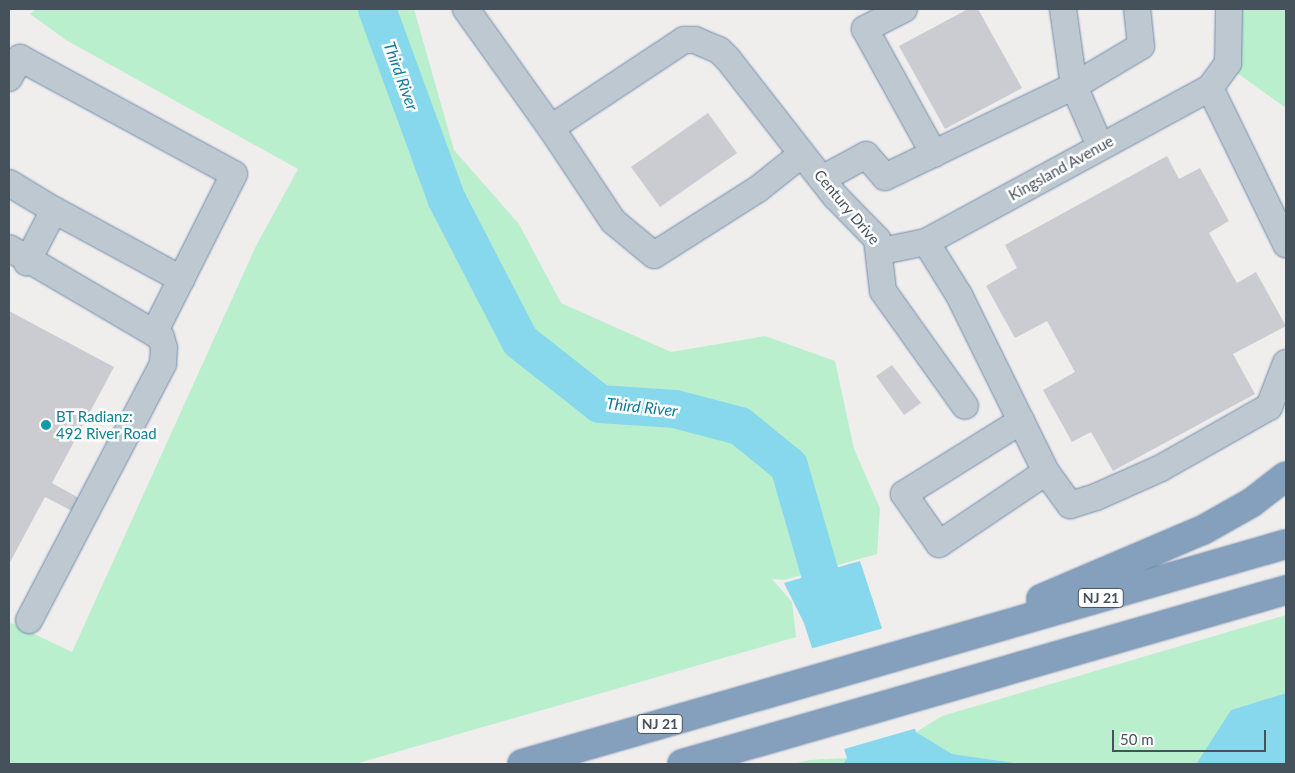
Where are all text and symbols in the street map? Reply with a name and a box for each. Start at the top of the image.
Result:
water label: Third River [380,39,422,113]
street label: Kingsland Avenue [1005,132,1117,204]
street label: Century Drive [810,166,884,248]
water label: Third River [605,394,679,420]
place label: BT Radianz: 492 River Road [56,407,157,442]
marker: BT Radianz: 492 River Road [40,419,52,431]
road number: NJ 21 [1077,586,1125,610]
road number: NJ 21 [636,712,684,736]
scale bar [1115,720,1269,752]
text: 50 m [1120,730,1154,748]

